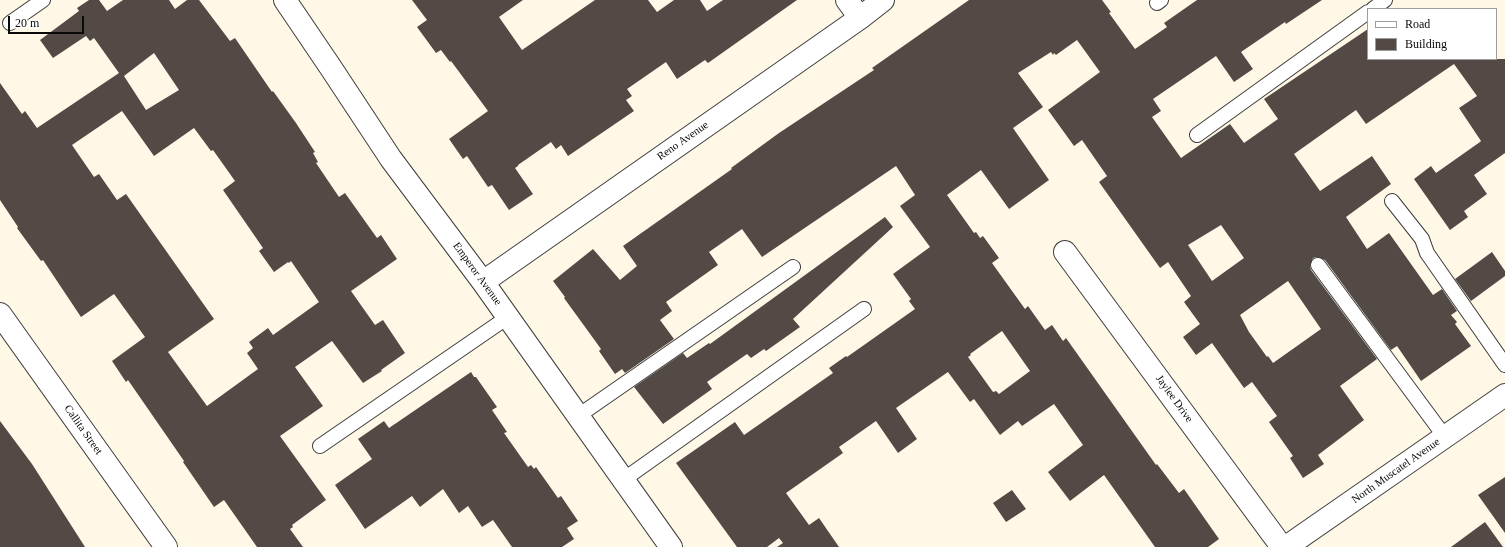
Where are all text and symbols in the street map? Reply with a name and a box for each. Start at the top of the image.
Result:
scale bar [10,8,86,34]
legend [1367,8,1497,60]
text: 20 m [15,16,39,30]
text: Road [1405,17,1430,31]
text: Building [1405,37,1447,51]
street label: Reno Avenue [655,119,711,163]
street label: Emperor Avenue [450,240,504,308]
street label: Jaylee Drive [1152,373,1196,425]
street label: Callita Street [61,403,105,457]
street label: North Muscatel Avenue [1349,436,1443,506]

